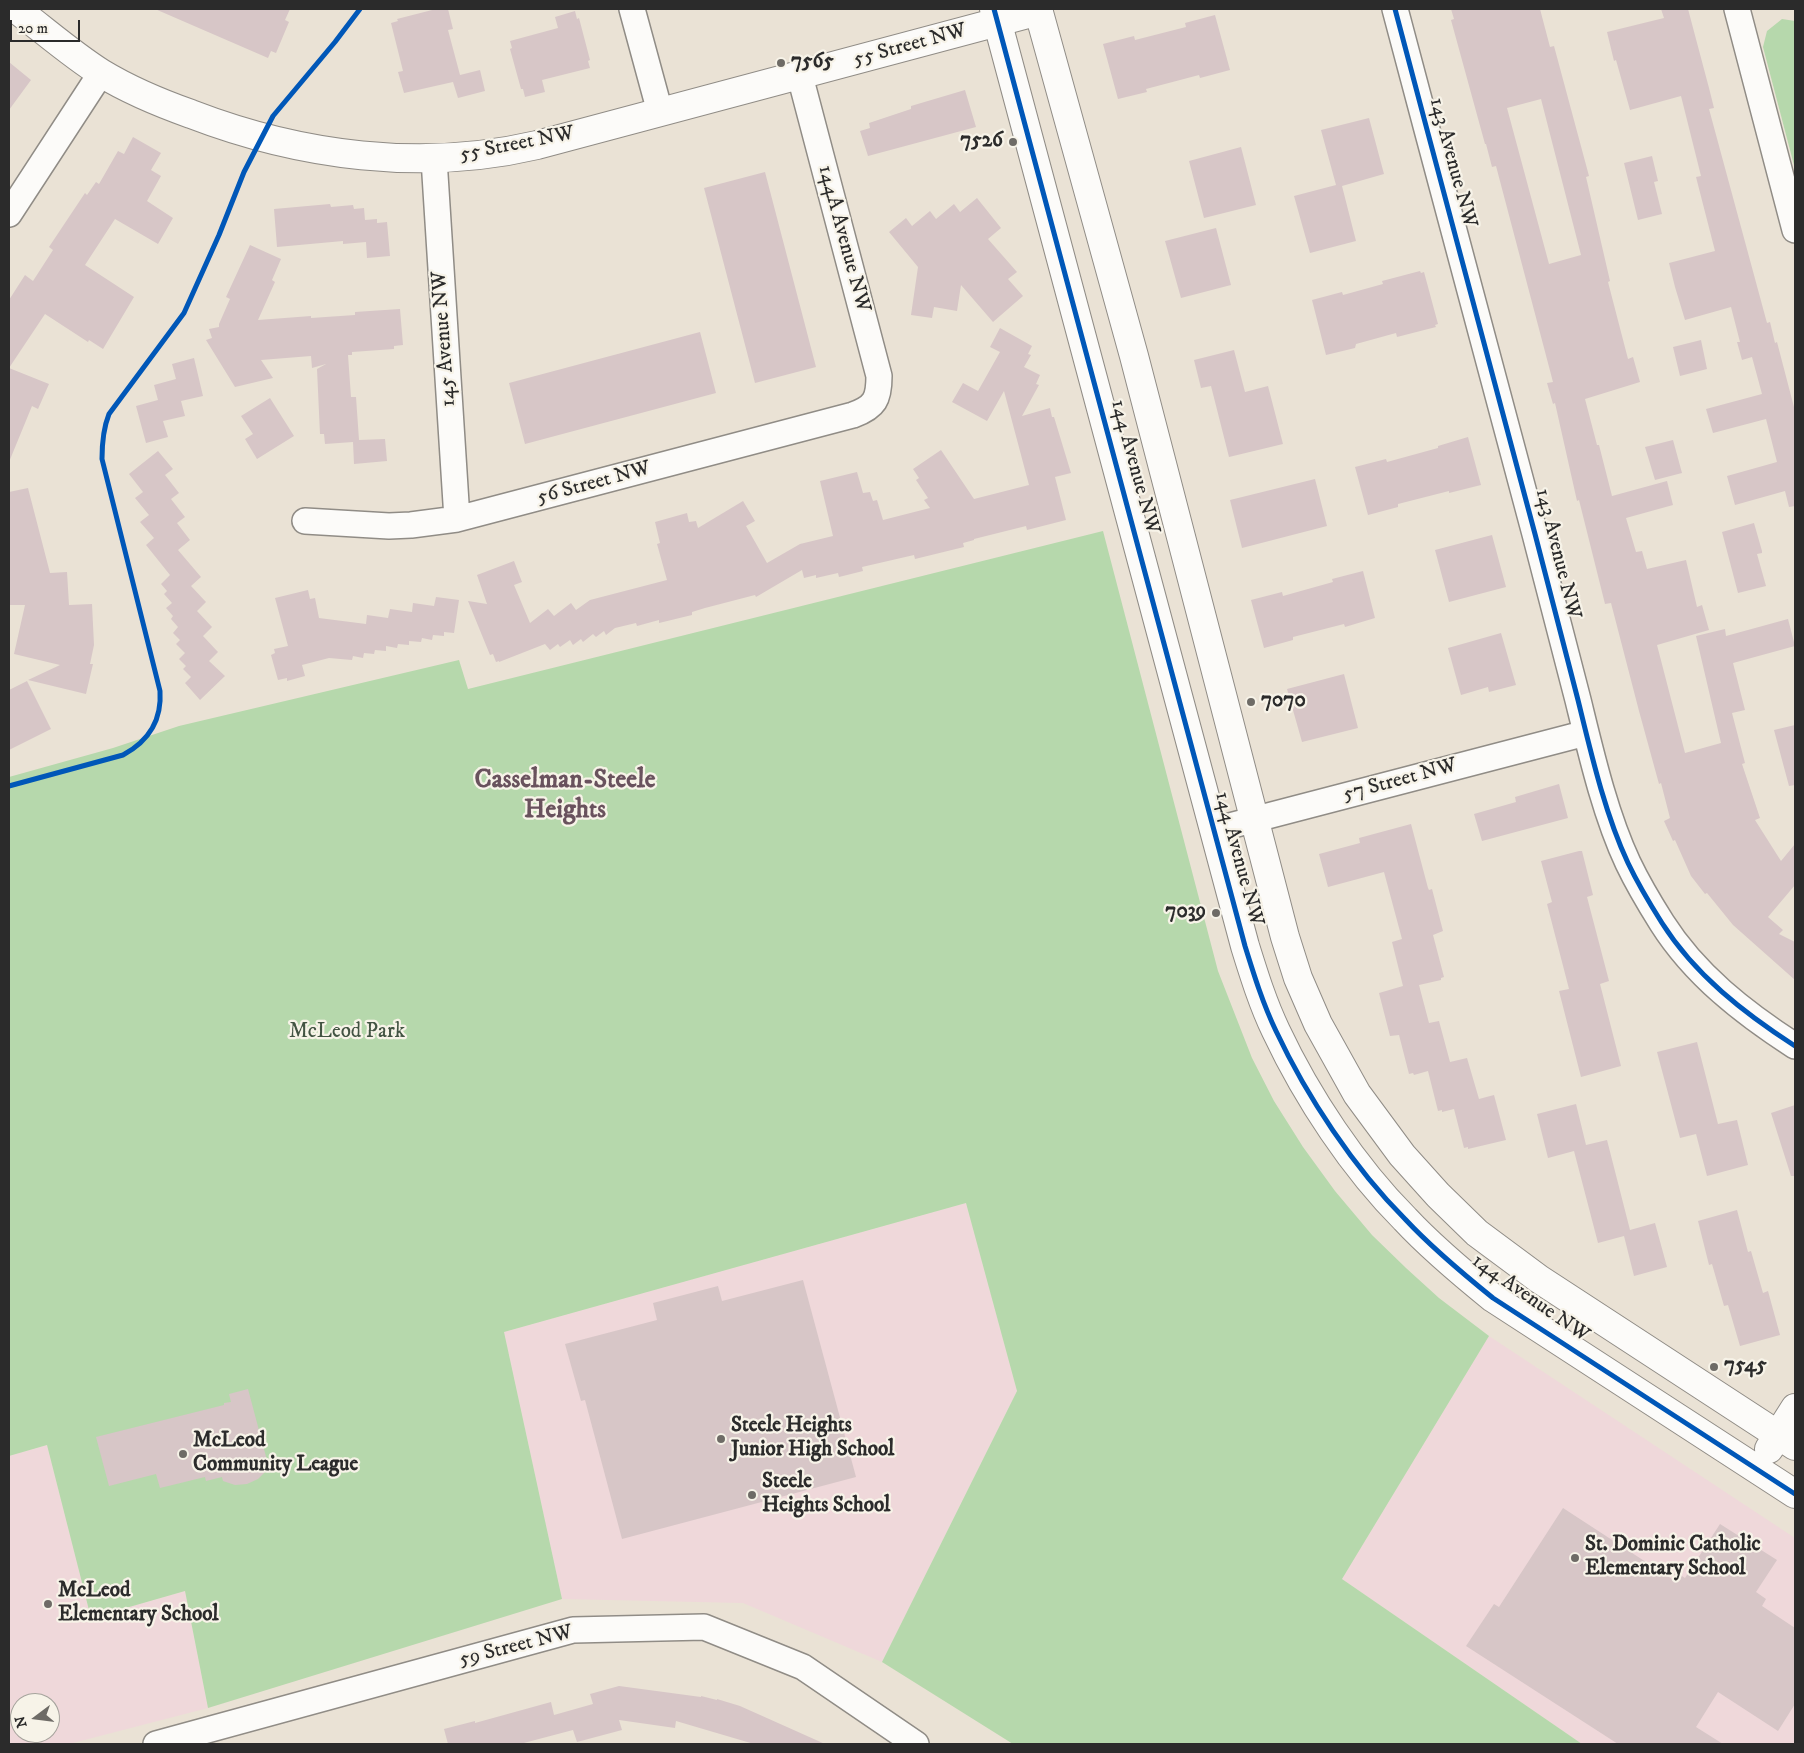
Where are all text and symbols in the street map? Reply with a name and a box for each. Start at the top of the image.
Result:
scale bar [12,10,82,42]
text: 20 m [18,19,48,38]
street label: 55 Street NW [851,19,969,73]
place label: 7565 [791,50,834,76]
marker: 7565 [775,57,787,69]
street label: 143 Avenue NW [1423,95,1481,231]
street label: 55 Street NW [458,122,576,168]
place label: 7526 [960,129,1003,155]
marker: 7526 [1007,136,1019,148]
street label: 144A Avenue NW [811,163,875,315]
street label: 145 Avenue NW [428,270,462,408]
street label: 144 Avenue NW [1104,397,1164,537]
street label: 56 Street NW [534,457,654,511]
street label: 143 Avenue NW [1529,486,1585,622]
place label: 7070 [1261,689,1306,715]
marker: 7070 [1245,696,1257,708]
street label: 57 Street NW [1340,754,1460,808]
district label: Casselman-Steele Heights [475,766,655,828]
street label: 144 Avenue NW [1208,789,1268,929]
place label: 7039 [1165,900,1206,926]
marker: 7039 [1210,907,1222,919]
park label: McLeod Park [289,1020,405,1046]
street label: 144 Avenue NW [1466,1249,1594,1349]
place label: 7545 [1724,1354,1767,1380]
marker: 7545 [1708,1361,1720,1373]
place label: Steele Heights Junior High School [731,1414,894,1464]
place label: McLeod Community League [193,1429,358,1479]
marker: Steele Heights Junior High School [715,1433,727,1445]
marker: McLeod Community League [177,1448,189,1460]
place label: Steele Heights School [762,1470,890,1520]
marker: Steele Heights School [746,1489,758,1501]
place label: St. Dominic Catholic Elementary School [1585,1533,1761,1583]
marker: St. Dominic Catholic Elementary School [1569,1552,1581,1564]
place label: McLeod Elementary School [58,1579,219,1629]
marker: McLeod Elementary School [42,1598,54,1610]
street label: 59 Street NW [457,1621,575,1673]
north arrow [10,1693,60,1743]
text: N [11,1714,32,1730]

